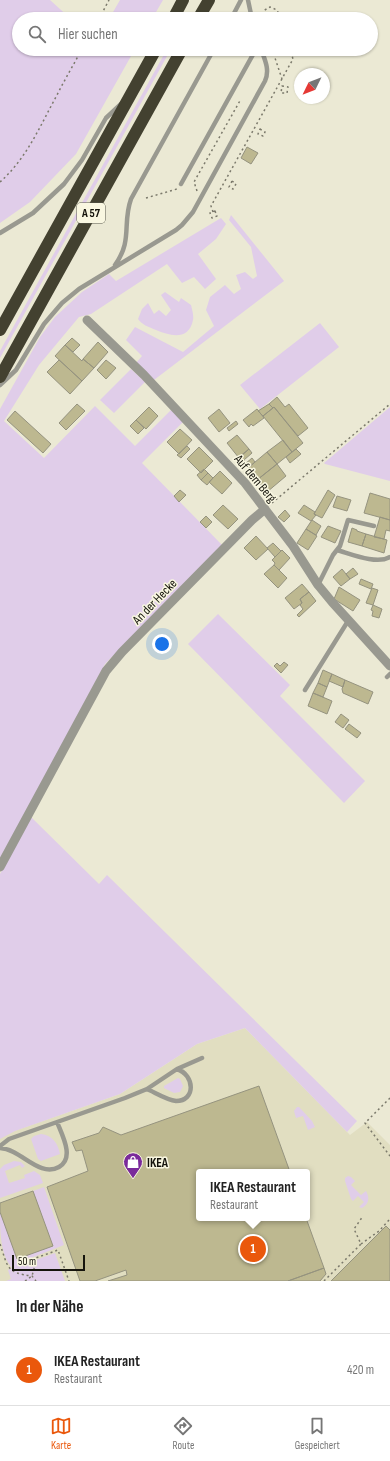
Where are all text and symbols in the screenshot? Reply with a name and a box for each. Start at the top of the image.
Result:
search box [12,12,378,56]
icon: search [26,23,48,45]
text: Hier suchen [58,25,118,44]
north arrow [294,68,330,104]
road number: A 57 [77,203,105,223]
street label: Auf dem Berg [230,451,280,506]
street label: An der Hecke [129,576,180,628]
your location [152,634,172,654]
shop icon: IKEA [122,1151,144,1179]
place label: IKEA [147,1155,169,1171]
popup [196,1169,310,1221]
text: IKEA Restaurant [210,1178,296,1197]
text: Restaurant [210,1197,258,1213]
pin: 1 [240,1234,266,1264]
scale bar [12,1253,85,1272]
text: 50 m [18,1255,36,1268]
text: In der Nähe [16,1297,83,1317]
text: IKEA Restaurant [54,1352,140,1371]
text: 1 [26,1362,32,1378]
text: 420 m [347,1362,374,1378]
text: Restaurant [54,1371,102,1387]
tab: Karte [50,1415,72,1452]
tab: Route [172,1415,194,1452]
tab: Gespeichert [295,1415,340,1452]

